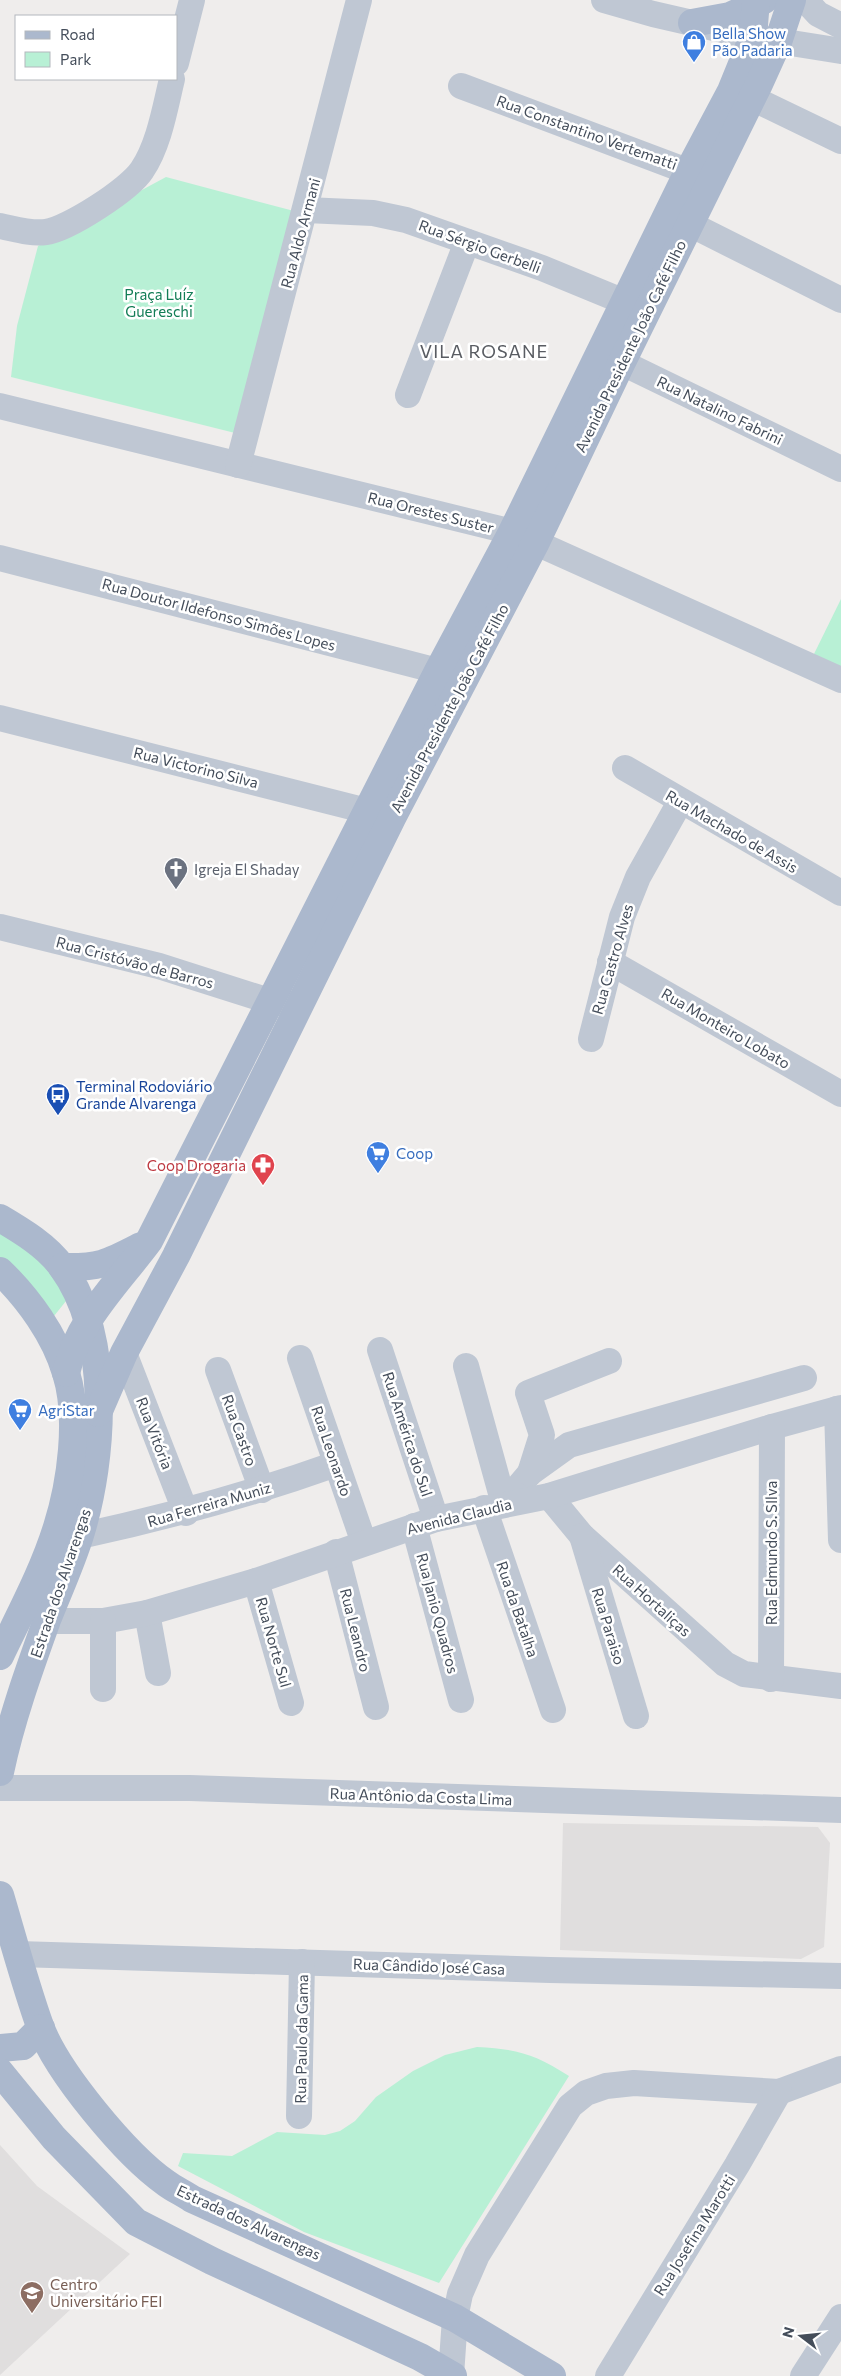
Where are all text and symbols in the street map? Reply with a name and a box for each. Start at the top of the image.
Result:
legend [15,15,178,80]
place label: Bella Show Pão Padaria [712,24,792,59]
text: Road [60,25,95,43]
shop icon: Bella Show Pão Padaria [681,29,707,63]
text: Park [60,50,91,68]
street label: Rua Constantino Vertematti [494,91,680,173]
street label: Rua Aldo Armani [277,176,323,290]
street label: Rua Sérgio Gerbelli [416,216,544,276]
street label: Avenida Presidente João Café Filho [571,237,689,455]
park label: Praça Luíz Guereschi [124,285,194,320]
district label: VILA ROSANE [420,340,548,362]
street label: Rua Natalino Fabrini [654,372,786,448]
street label: Rua Orestes Suster [366,488,496,536]
street label: Rua Doutor Ildefonso Simões Lopes [100,574,338,654]
street label: Avenida Presidente João Café Filho [386,600,512,815]
street label: Rua Victorino Silva [132,743,260,791]
street label: Rua Machado de Assis [663,786,801,876]
church icon: Igreja El Shaday [163,856,189,890]
place label: Igreja El Shaday [194,860,300,878]
street label: Rua Castro Alves [588,902,636,1016]
street label: Rua Cristóvão de Barros [54,932,216,992]
street label: Rua Monteiro Lobato [658,984,794,1072]
place label: Terminal Rodoviário Grande Alvarenga [76,1077,212,1112]
bus stop icon: Terminal Rodoviário Grande Alvarenga [45,1082,71,1116]
supermarket icon: Coop [365,1140,391,1174]
place label: Coop [396,1144,433,1162]
pharmacy icon: Coop Drogaria [250,1152,276,1186]
place label: Coop Drogaria [147,1156,246,1174]
street label: Rua América do Sul [379,1369,437,1499]
street label: Rua Castro [219,1392,261,1468]
street label: Rua Vitória [133,1394,177,1472]
supermarket icon: AgriStar [7,1397,33,1431]
place label: AgriStar [38,1401,95,1419]
street label: Rua Leonardo [308,1403,356,1499]
street label: Rua Ferreira Muniz [145,1478,273,1530]
street label: Rua Edmundo S. SIlva [762,1481,780,1625]
street label: Avenida Claudia [405,1494,513,1538]
street label: Estrada dos Alvarengas [26,1506,94,1660]
street label: Rua Janio Quadros [413,1551,463,1675]
street label: Rua da Batalha [493,1559,543,1659]
street label: Rua Hortaliças [609,1560,695,1640]
street label: Rua Paraiso [589,1585,629,1667]
street label: Rua Leandro [337,1586,375,1674]
street label: Rua Norte Sul [253,1595,295,1689]
street label: Rua Antônio da Costa Lima [329,1784,513,1808]
street label: Rua Cândido José Casa [353,1954,505,1978]
street label: Rua Paulo da Gama [291,1974,311,2104]
street label: Rua Josefina Marotti [650,2171,738,2299]
street label: Estrada dos Alvarengas [174,2181,324,2263]
place label: Centro Universitário FEI [50,2275,162,2310]
school or university icon: Centro Universitário FEI [19,2280,45,2314]
north arrow [776,2311,826,2361]
text: N [778,2325,798,2340]

